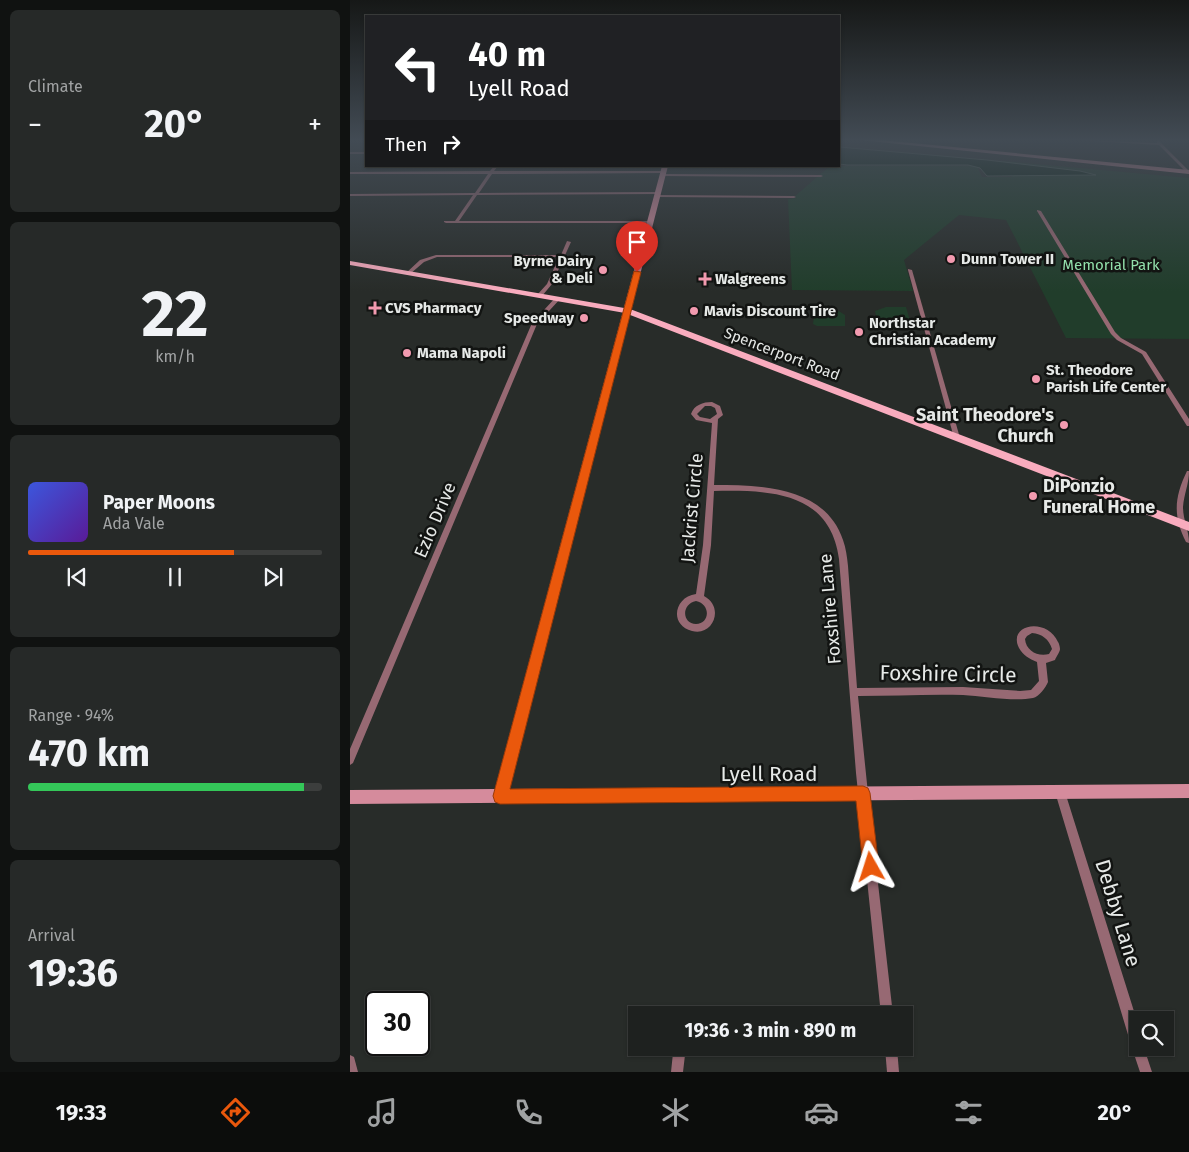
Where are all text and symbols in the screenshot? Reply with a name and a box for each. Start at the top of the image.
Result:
text: 40 m [468,33,546,75]
icon: left [385,35,450,100]
text: Lyell Road [468,75,570,102]
text: Climate [28,77,83,96]
text: 20° [144,101,206,147]
text: − [28,108,42,141]
text: + [308,108,322,141]
icon: right [437,130,465,158]
text: Then [385,133,427,156]
pin [616,221,658,272]
icon: arrive [623,228,651,256]
place label: Dunn Tower II [961,250,1054,268]
place label: Byrne Dairy & Deli [514,252,593,287]
marker: Dunn Tower II [945,253,957,265]
park label: Memorial Park [1062,256,1160,274]
marker: Byrne Dairy & Deli [597,264,609,276]
place label: Walgreens [715,270,786,288]
marker: Walgreens [699,273,711,285]
text: 22 [141,275,209,353]
place label: CVS Pharmacy [385,299,482,317]
marker: CVS Pharmacy [369,302,381,314]
place label: Mavis Discount Tire [704,302,836,320]
marker: Mavis Discount Tire [688,305,700,317]
place label: Speedway [504,309,574,327]
marker: Speedway [578,312,590,324]
place label: Northstar Christian Academy [869,314,996,349]
street label: Spencerport Road [722,324,842,384]
marker: Northstar Christian Academy [853,326,865,338]
place label: Mama Napoli [417,344,506,362]
text: km/h [155,347,195,366]
marker: Mama Napoli [401,347,413,359]
place label: St. Theodore Parish Life Center [1046,361,1167,396]
marker: St. Theodore Parish Life Center [1030,373,1042,385]
place label: Saint Theodore's Church [916,404,1054,447]
marker: Saint Theodore's Church [1058,419,1070,431]
street label: Jackrist Circle [676,452,708,564]
place label: DiPonzio Funeral Home [1043,475,1155,518]
street label: Ezio Drive [409,479,461,561]
marker: DiPonzio Funeral Home [1027,490,1039,502]
text: Paper Moons [103,491,215,514]
text: Ada Vale [103,514,165,533]
street label: Foxshire Lane [814,553,846,665]
icon: previous [63,563,91,591]
icon: pause [161,563,189,591]
icon: next [259,563,287,591]
street label: Foxshire Circle [879,660,1017,688]
text: Range · 94% [28,706,114,725]
text: 470 km [28,730,150,776]
street label: Lyell Road [721,761,818,787]
position arrow [844,840,896,892]
street label: Debby Lane [1089,856,1147,970]
text: Arrival [28,926,75,945]
text: 19:36 [28,950,118,996]
speed limit sign: 30 [365,991,430,1056]
map controls [1129,1011,1174,1056]
button: search [1129,1011,1174,1056]
text: 19:36 · 3 min · 890 m [685,1019,856,1042]
icon: directions [218,1095,253,1130]
icon: music [365,1095,400,1130]
icon: phone [511,1095,546,1130]
icon: climate [658,1095,693,1130]
icon: car [804,1095,839,1130]
icon: filters [951,1095,986,1130]
text: 19:33 [56,1099,107,1126]
text: 20° [1097,1099,1133,1126]

